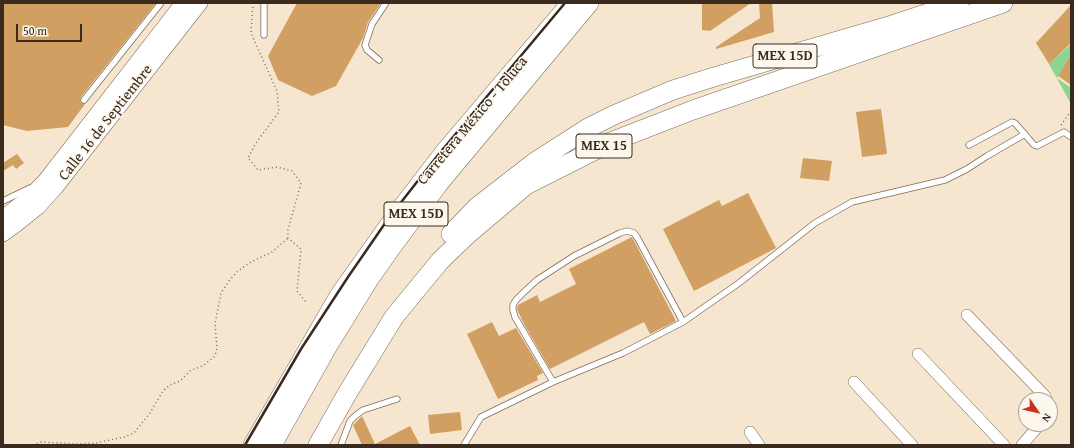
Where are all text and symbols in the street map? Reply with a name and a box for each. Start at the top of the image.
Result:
scale bar [18,16,84,42]
text: 50 m [23,22,47,39]
road number: MEX 15D [753,44,817,68]
street label: Carretera México - Toluca [414,53,532,189]
street label: Calle 16 de Septiembre [55,61,157,185]
road number: MEX 15 [576,134,632,158]
road number: MEX 15D [384,202,448,226]
north arrow [1018,392,1058,432]
text: N [1038,411,1056,426]

